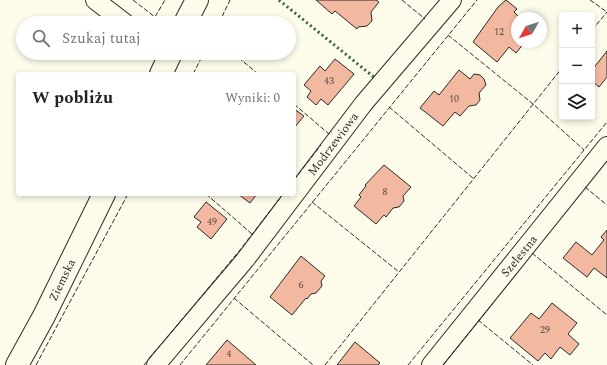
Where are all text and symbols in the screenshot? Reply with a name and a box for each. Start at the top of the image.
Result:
north arrow [511,12,547,48]
map controls [559,12,595,120]
button: + [559,12,595,48]
search box [16,16,296,60]
house number: 12 [494,24,504,40]
icon: search [30,27,52,49]
text: Szukaj tutaj [62,27,141,50]
button: − [559,48,595,84]
house number: 43 [324,73,334,89]
button: layers [559,84,595,120]
text: W pobliżu [32,85,113,111]
text: Wyniki: 0 [225,88,280,108]
house number: 10 [449,91,459,107]
street label: Modrzewiowa [303,108,364,180]
house number: 8 [383,184,388,200]
house number: 49 [207,214,217,230]
street label: Szelestna [496,231,542,282]
street label: Ziemska [44,256,81,305]
house number: 6 [299,277,304,293]
house number: 29 [540,322,550,338]
house number: 4 [227,346,232,362]

